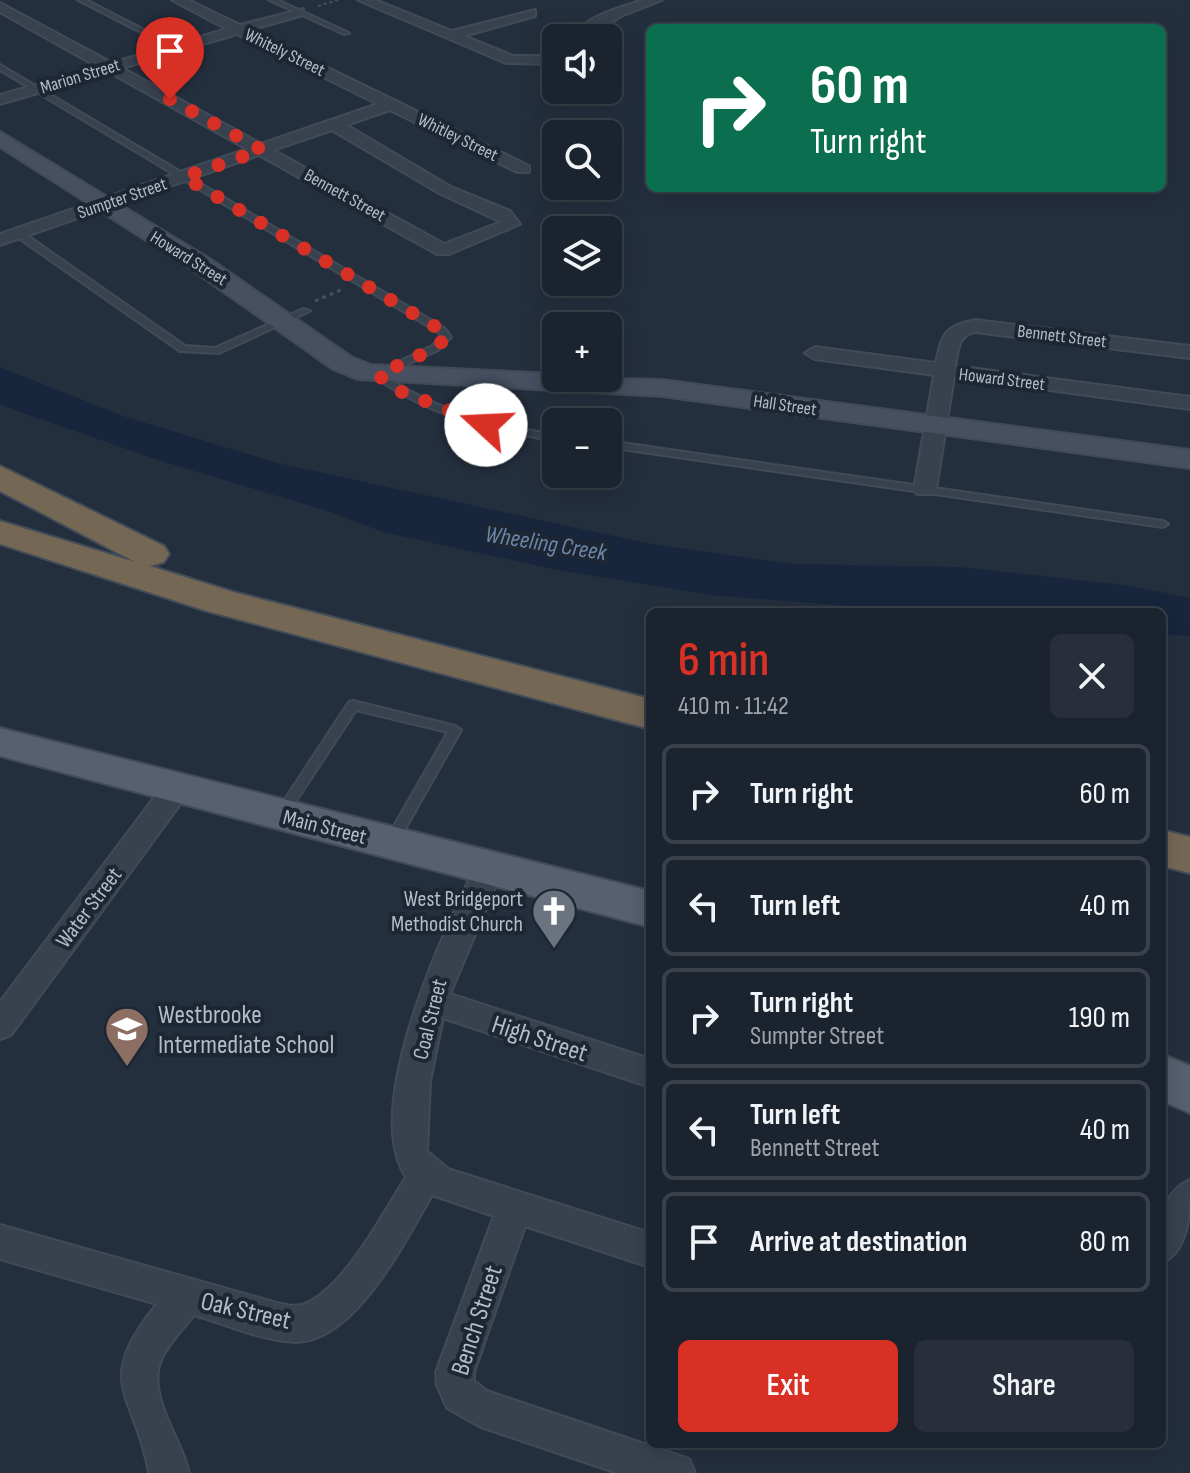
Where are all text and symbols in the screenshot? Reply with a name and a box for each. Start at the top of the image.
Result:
pin [136,17,204,99]
street label: Whitely Street [241,24,329,81]
map controls [542,24,622,488]
button: sound [542,24,622,104]
icon: arrive [148,29,192,73]
text: 60 m [810,53,909,120]
street label: Marion Street [38,54,123,99]
icon: right [678,56,782,160]
street label: Whitley Street [414,109,502,166]
button: search [542,120,622,200]
text: Turn right [810,121,927,164]
street label: Bennett Street [300,165,389,227]
street label: Sumpter Street [75,173,170,224]
button: layers [542,216,622,296]
street label: Howard Street [146,227,231,291]
button: + [542,312,622,392]
street label: Bennett Street [1016,321,1108,352]
street label: Howard Street [958,364,1047,395]
position arrow [444,383,528,467]
street label: Hall Street [752,391,818,420]
button: − [542,408,622,488]
water label: Wheeling Creek [483,520,610,568]
text: 6 min [678,632,769,689]
button: close [1050,634,1134,718]
text: 410 m · 11:42 [678,691,789,722]
icon: right [682,772,726,816]
text: Turn right [750,776,853,812]
text: 60 m [1079,776,1130,812]
street label: Main Street [280,804,369,851]
street label: Water Street [50,862,128,953]
icon: left [682,884,726,928]
place label: West Bridgeport Methodist Church [391,886,523,938]
church icon: West Bridgeport Methodist Church [530,887,578,950]
text: Turn left [750,888,840,924]
text: 40 m [1080,888,1130,924]
street label: Coal Street [407,976,454,1062]
text: Turn right [750,985,853,1021]
icon: right [682,996,726,1040]
place label: Westbrooke Intermediate School [158,1000,334,1061]
text: 190 m [1069,1000,1130,1036]
school or university icon: Westbrooke Intermediate School [103,1005,151,1068]
street label: High Street [488,1009,591,1069]
text: Sumpter Street [750,1021,884,1052]
text: Turn left [750,1097,840,1133]
icon: left [682,1108,726,1152]
text: 40 m [1080,1112,1130,1148]
text: Bennett Street [750,1133,879,1164]
icon: arrive [682,1220,726,1264]
text: Arrive at destination [750,1224,967,1260]
text: 80 m [1079,1224,1130,1260]
street label: Bench Street [445,1262,510,1379]
street label: Oak Street [198,1286,294,1337]
button: Exit [678,1340,898,1432]
button: Share [914,1340,1134,1432]

